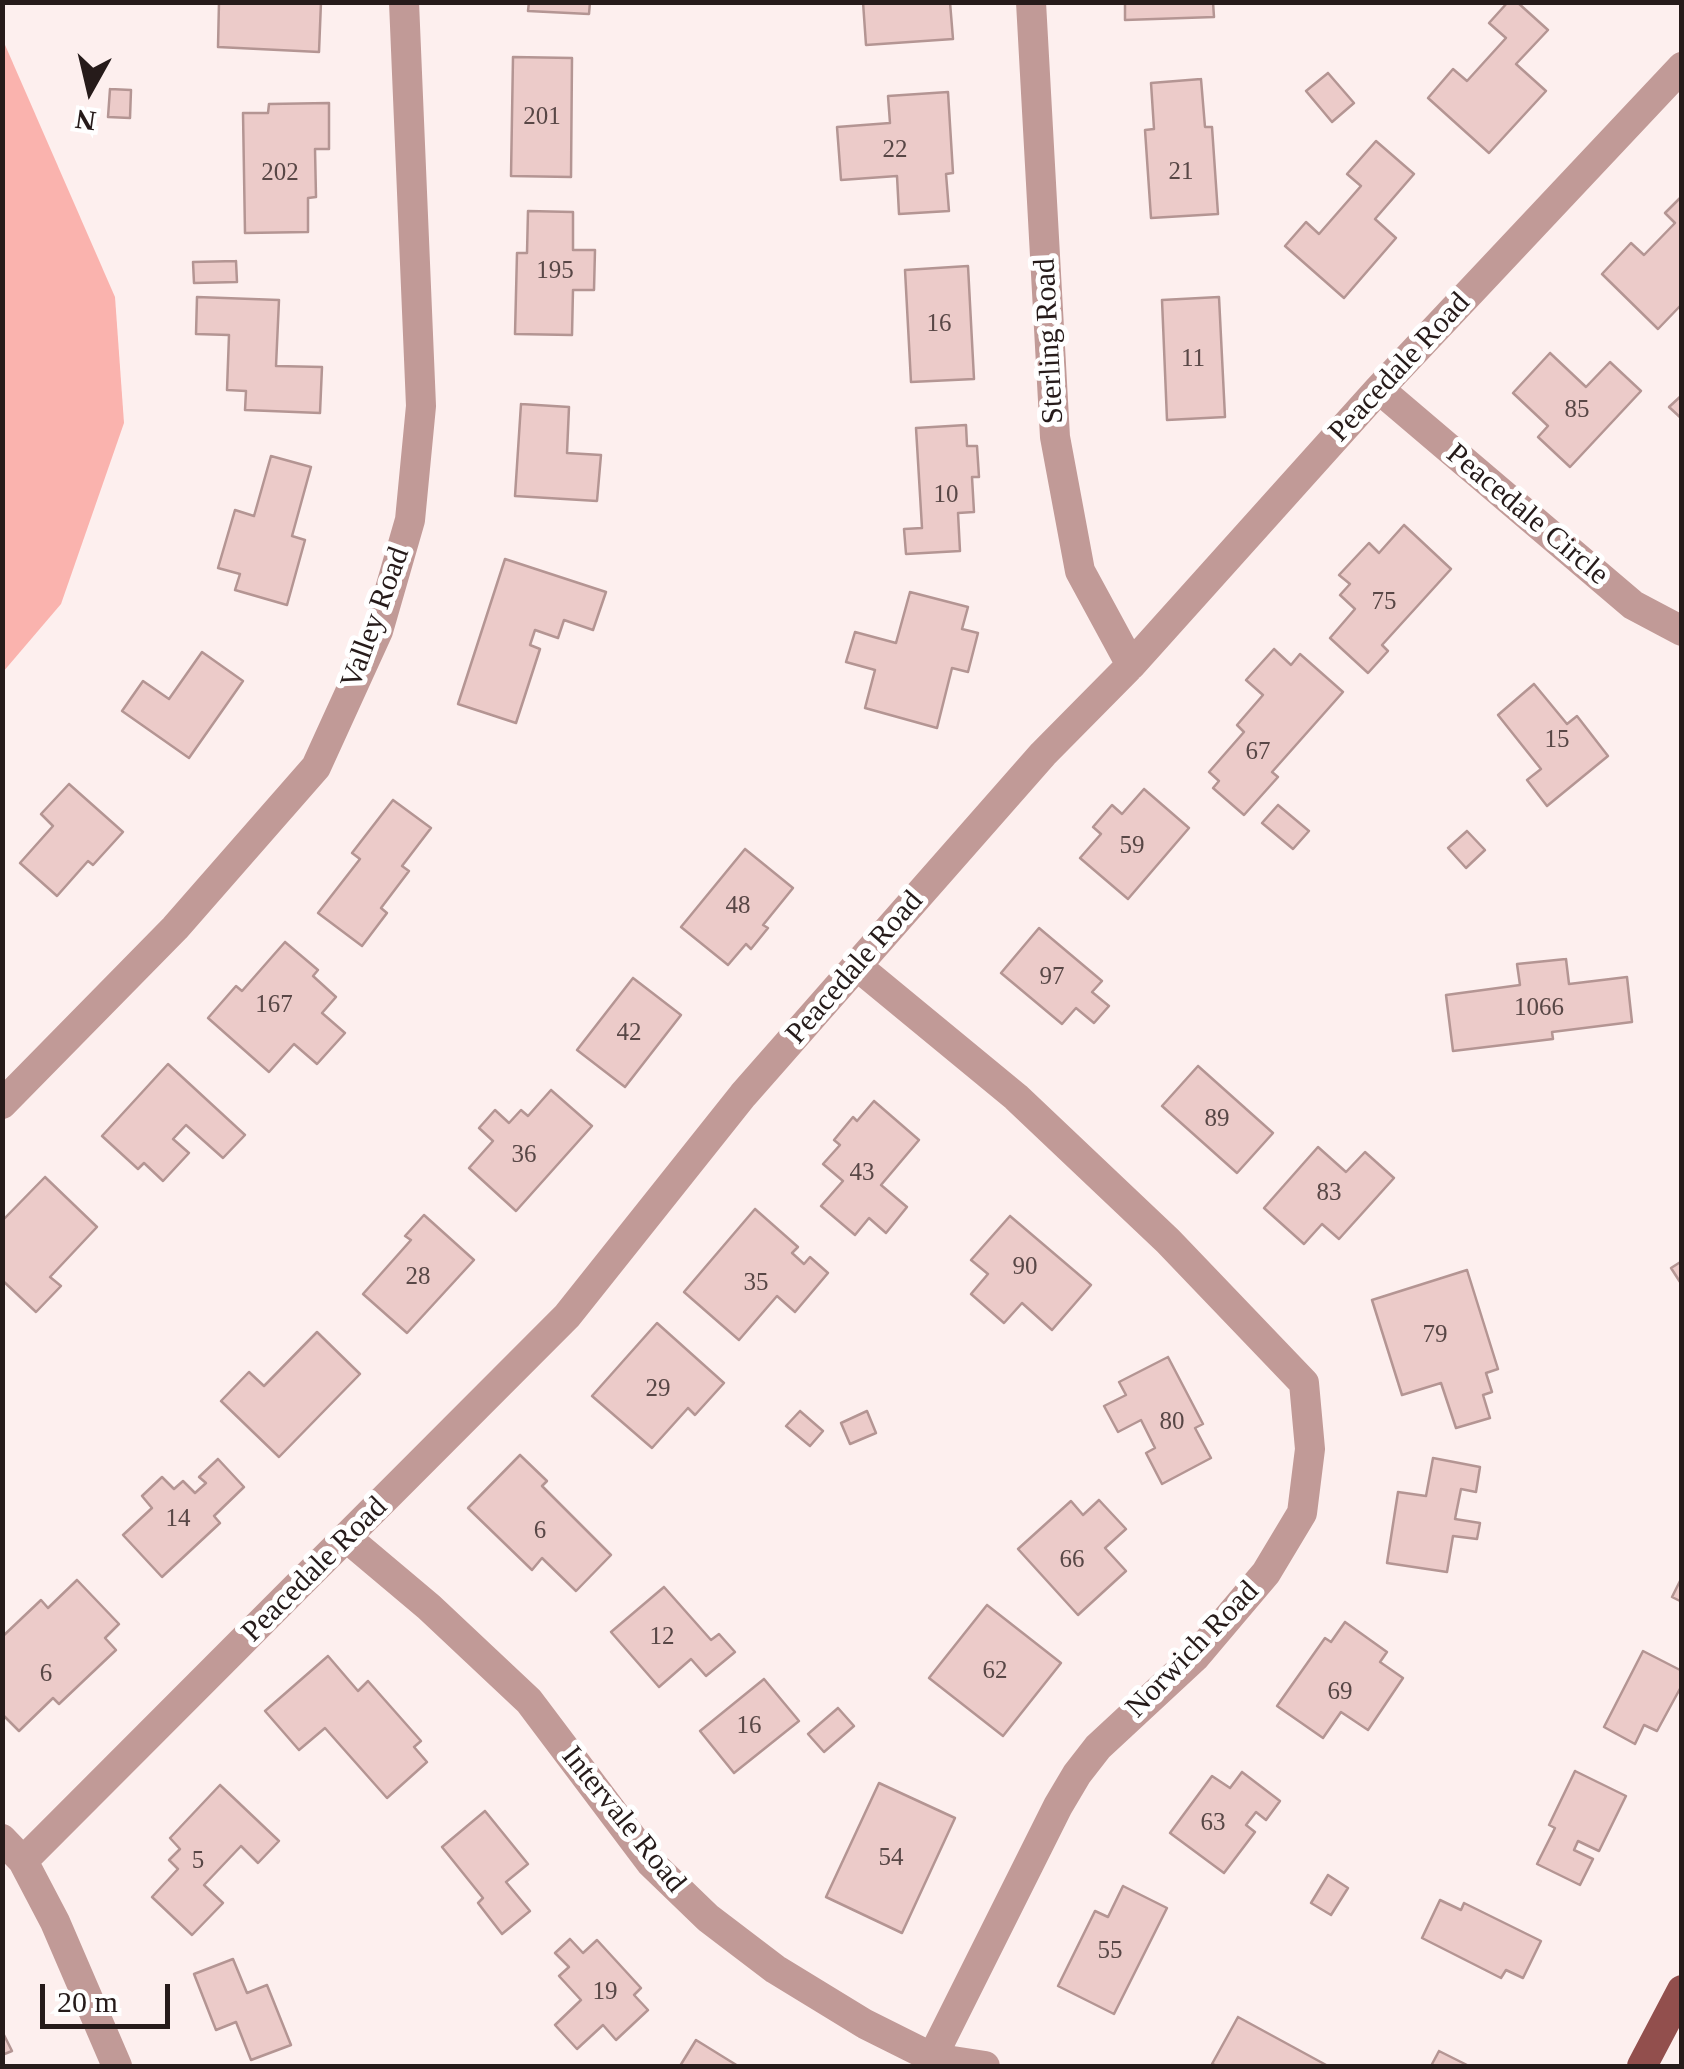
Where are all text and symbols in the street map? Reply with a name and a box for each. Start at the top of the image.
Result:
north arrow [40,40,140,140]
house number: 201 [523,102,561,132]
text: N [74,103,98,137]
house number: 22 [882,135,908,165]
house number: 21 [1168,157,1194,187]
house number: 202 [261,158,299,188]
house number: 195 [536,256,574,286]
street label: Sterling Road [1028,257,1072,425]
street label: Peacedale Road [1322,286,1478,450]
house number: 16 [926,309,952,339]
house number: 11 [1181,344,1205,374]
house number: 85 [1564,395,1590,425]
street label: Peacedale Circle [1439,437,1615,593]
house number: 10 [934,480,958,510]
street label: Valley Road [334,543,418,693]
house number: 75 [1372,587,1396,617]
house number: 15 [1544,725,1570,755]
house number: 67 [1246,737,1270,767]
house number: 59 [1120,831,1144,861]
street label: Peacedale Road [779,884,931,1052]
house number: 48 [726,891,750,921]
house number: 97 [1040,962,1064,992]
house number: 167 [255,990,293,1020]
house number: 1066 [1514,993,1564,1023]
house number: 42 [616,1018,642,1048]
house number: 89 [1204,1104,1230,1134]
house number: 36 [512,1140,536,1170]
house number: 43 [850,1158,874,1188]
house number: 83 [1316,1178,1342,1208]
house number: 90 [1012,1252,1038,1282]
house number: 28 [406,1262,430,1292]
house number: 35 [744,1268,768,1298]
house number: 79 [1422,1320,1448,1350]
house number: 29 [646,1374,670,1404]
house number: 80 [1160,1407,1184,1437]
street label: Peacedale Road [235,1490,395,1650]
house number: 14 [166,1504,190,1534]
house number: 6 [534,1516,546,1546]
house number: 66 [1060,1545,1084,1575]
street label: Norwich Road [1119,1574,1267,1726]
house number: 12 [650,1622,674,1652]
house number: 62 [982,1656,1008,1686]
house number: 6 [40,1659,52,1689]
house number: 69 [1328,1677,1352,1707]
house number: 16 [736,1711,762,1741]
street label: Intervale Road [553,1740,693,1900]
house number: 63 [1200,1808,1226,1838]
house number: 54 [878,1843,904,1873]
house number: 5 [192,1846,204,1876]
house number: 55 [1098,1936,1122,1966]
scale bar [45,1964,175,2026]
house number: 19 [592,1977,618,2007]
text: 20 m [57,1985,118,2018]

